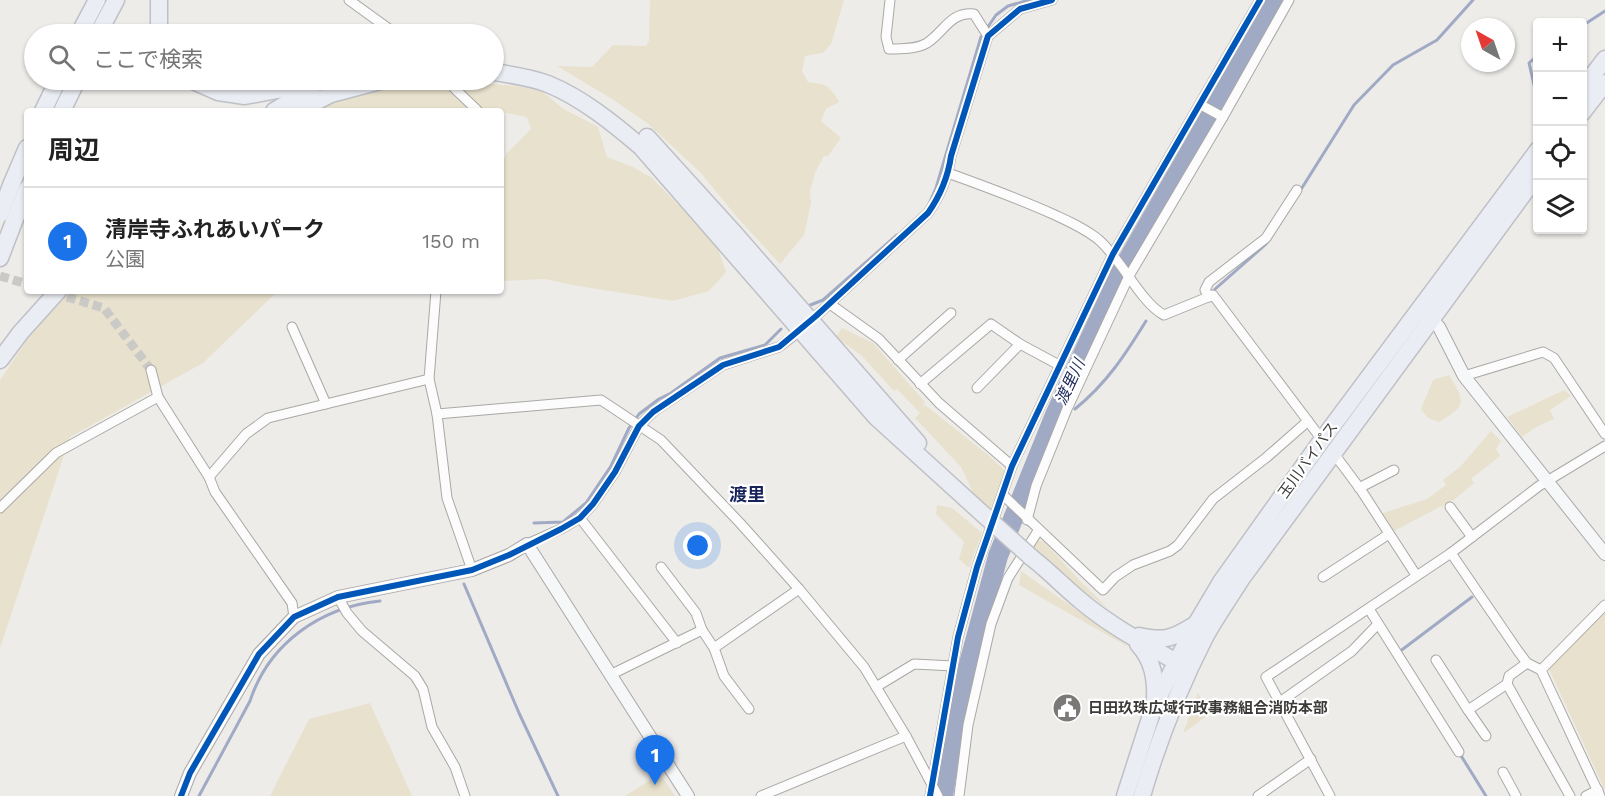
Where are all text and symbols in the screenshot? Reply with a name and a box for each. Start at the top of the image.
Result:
north arrow [1461,18,1515,72]
map controls [1533,18,1587,234]
button: + [1533,18,1587,72]
search box [24,24,504,90]
icon: search [45,41,78,74]
text: ここで検索 [93,47,203,72]
button: − [1533,72,1587,126]
button: locate [1533,126,1587,180]
text: 周辺 [48,135,100,165]
button: layers [1533,180,1587,234]
text: 清岸寺ふれあいパーク [105,217,325,242]
text: 1 [63,229,72,253]
text: 150 m [422,229,480,253]
text: 公園 [105,247,145,271]
water label: 渡里川 [1051,354,1090,408]
street label: 玉川バイパス [1274,418,1342,502]
district label: 渡里 [729,484,765,505]
your location [683,531,712,560]
public building icon: 日田玖珠広域行政事務組合消防本部 [1051,692,1083,724]
place label: 日田玖珠広域行政事務組合消防本部 [1088,699,1328,717]
pin: 1 [636,736,674,785]

